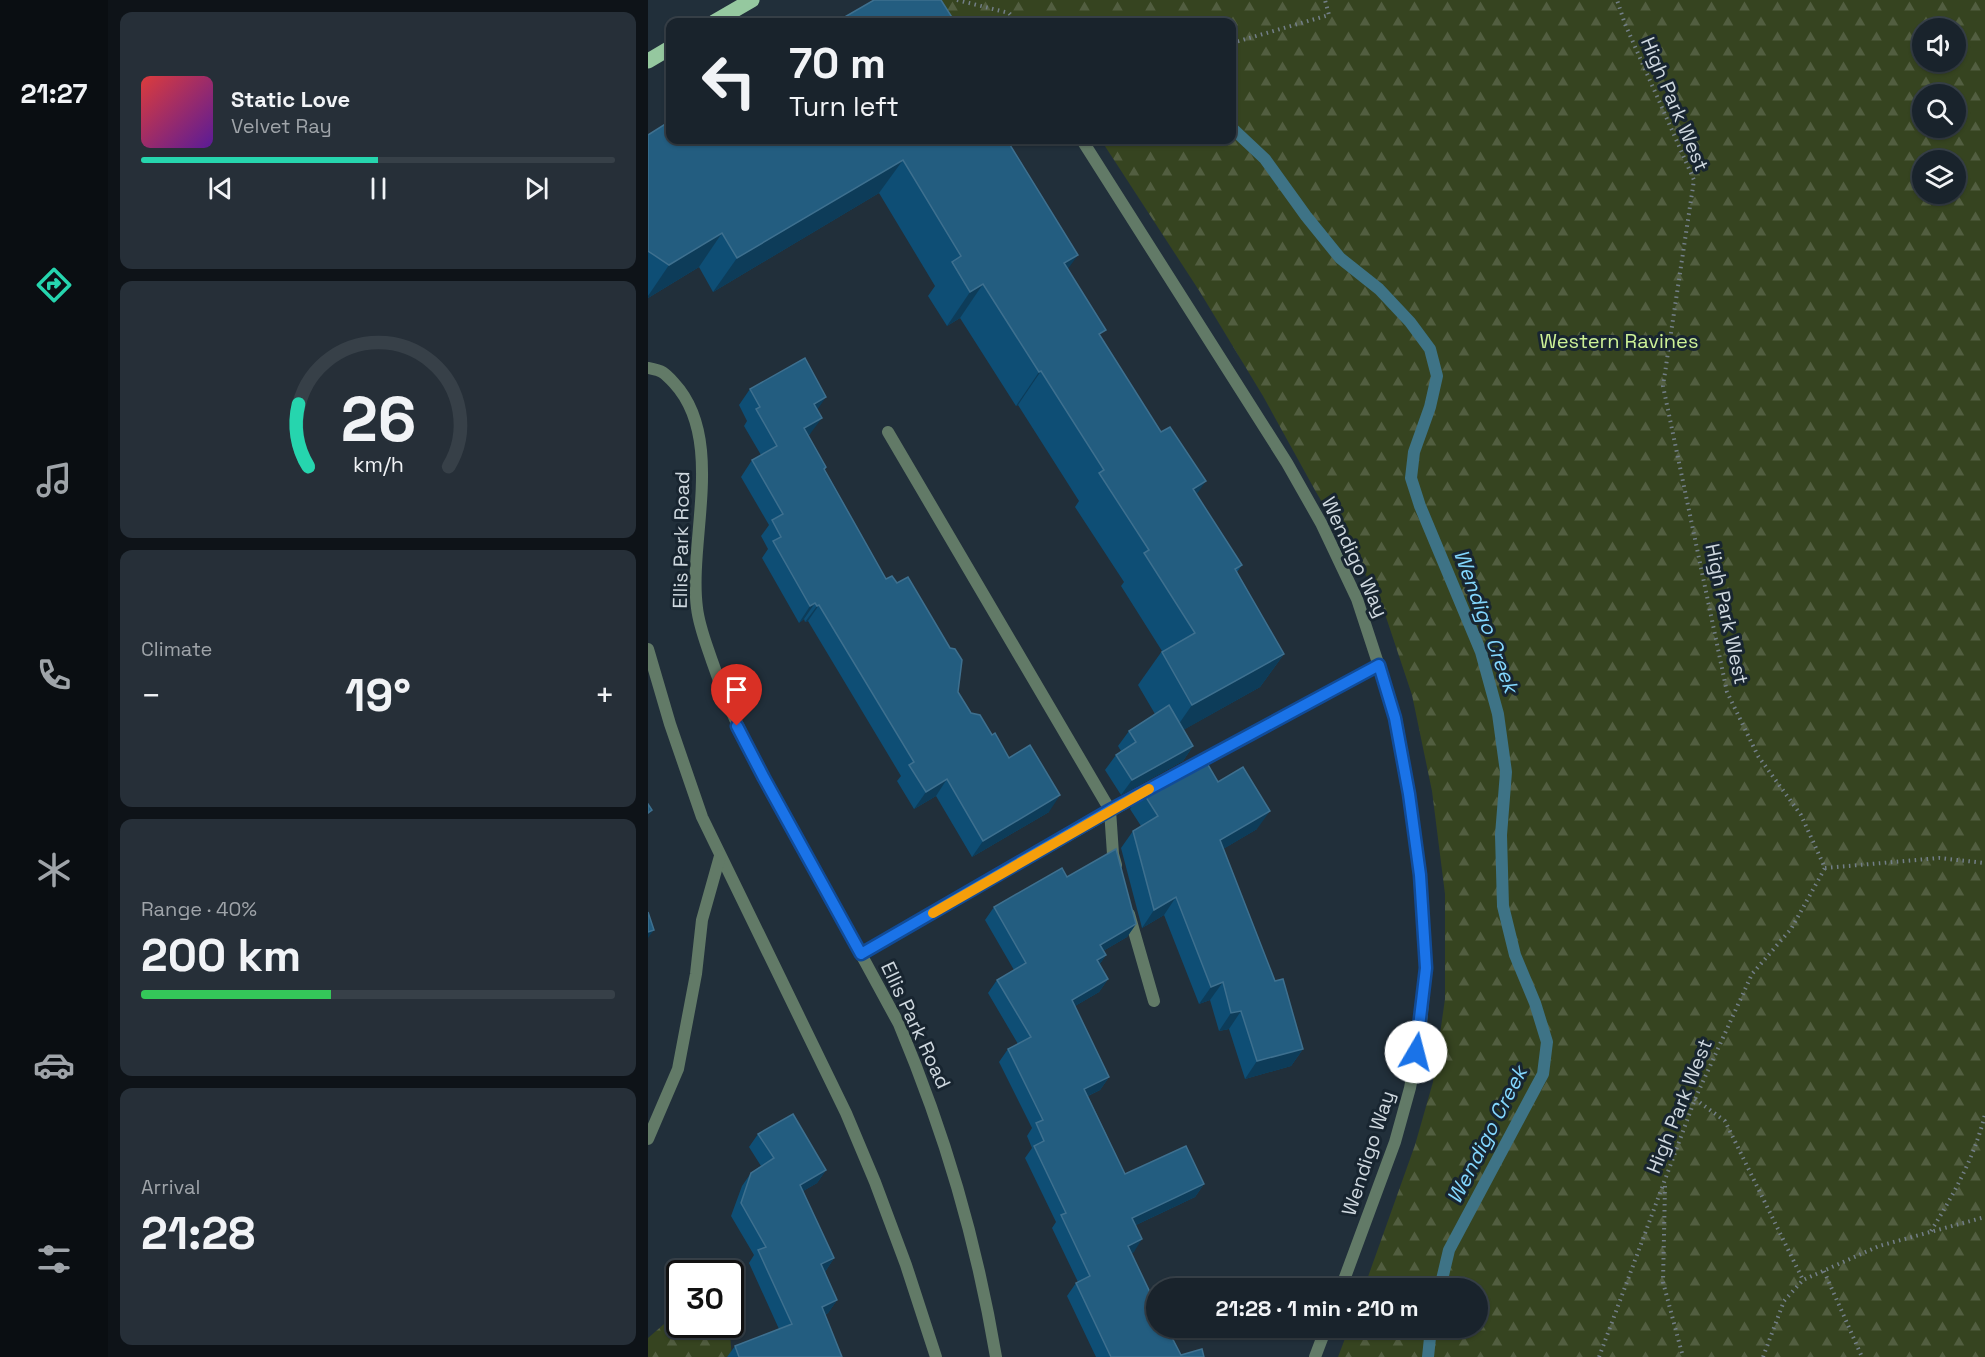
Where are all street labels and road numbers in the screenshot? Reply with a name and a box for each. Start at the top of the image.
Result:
street label: High Park West [1635,33,1715,175]
street label: Ellis Park Road [667,471,695,609]
street label: Wendigo Way [1316,493,1394,621]
street label: High Park West [1699,541,1755,687]
street label: Ellis Park Road [875,957,957,1093]
street label: High Park West [1640,1035,1718,1177]
street label: Wendigo Way [1336,1087,1400,1219]

